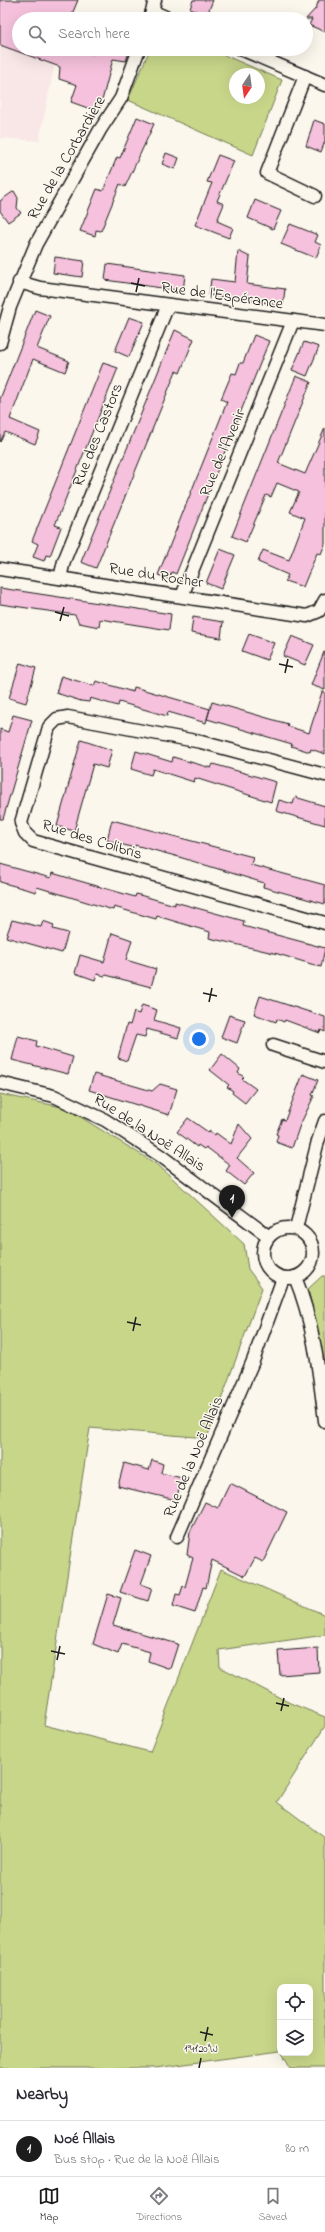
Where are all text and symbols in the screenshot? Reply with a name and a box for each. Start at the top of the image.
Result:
search box [12,12,313,56]
icon: search [26,23,48,45]
text: Search here [58,23,130,45]
north arrow [229,68,265,104]
street label: Rue de la Corbardière [22,91,113,225]
street label: Rue de l'Espérance [159,276,285,317]
street label: Rue des Castors [66,380,130,490]
street label: Rue de l'Avenir [194,405,252,501]
street label: Rue du Rocher [107,557,205,595]
street label: Rue des Colibris [39,813,145,867]
your location [189,1029,209,1049]
street label: Rue de la Noë Allais [88,1088,210,1178]
pin: 1 [219,1185,245,1218]
street label: Rue de la Noë Allais [158,1393,230,1521]
map controls [277,1984,313,2056]
button: locate [277,1984,313,2020]
button: layers [277,2020,313,2056]
text: 1°41'20"W [184,2042,218,2057]
text: Nearby [16,2082,68,2107]
text: Noé Allais [54,2128,115,2150]
text: 1 [27,2139,31,2158]
text: 80 m [285,2139,309,2158]
text: Bus stop · Rue de la Noë Allais [54,2150,220,2169]
tab: Map [38,2185,60,2225]
tab: Directions [136,2185,182,2225]
tab: Saved [258,2185,287,2225]

